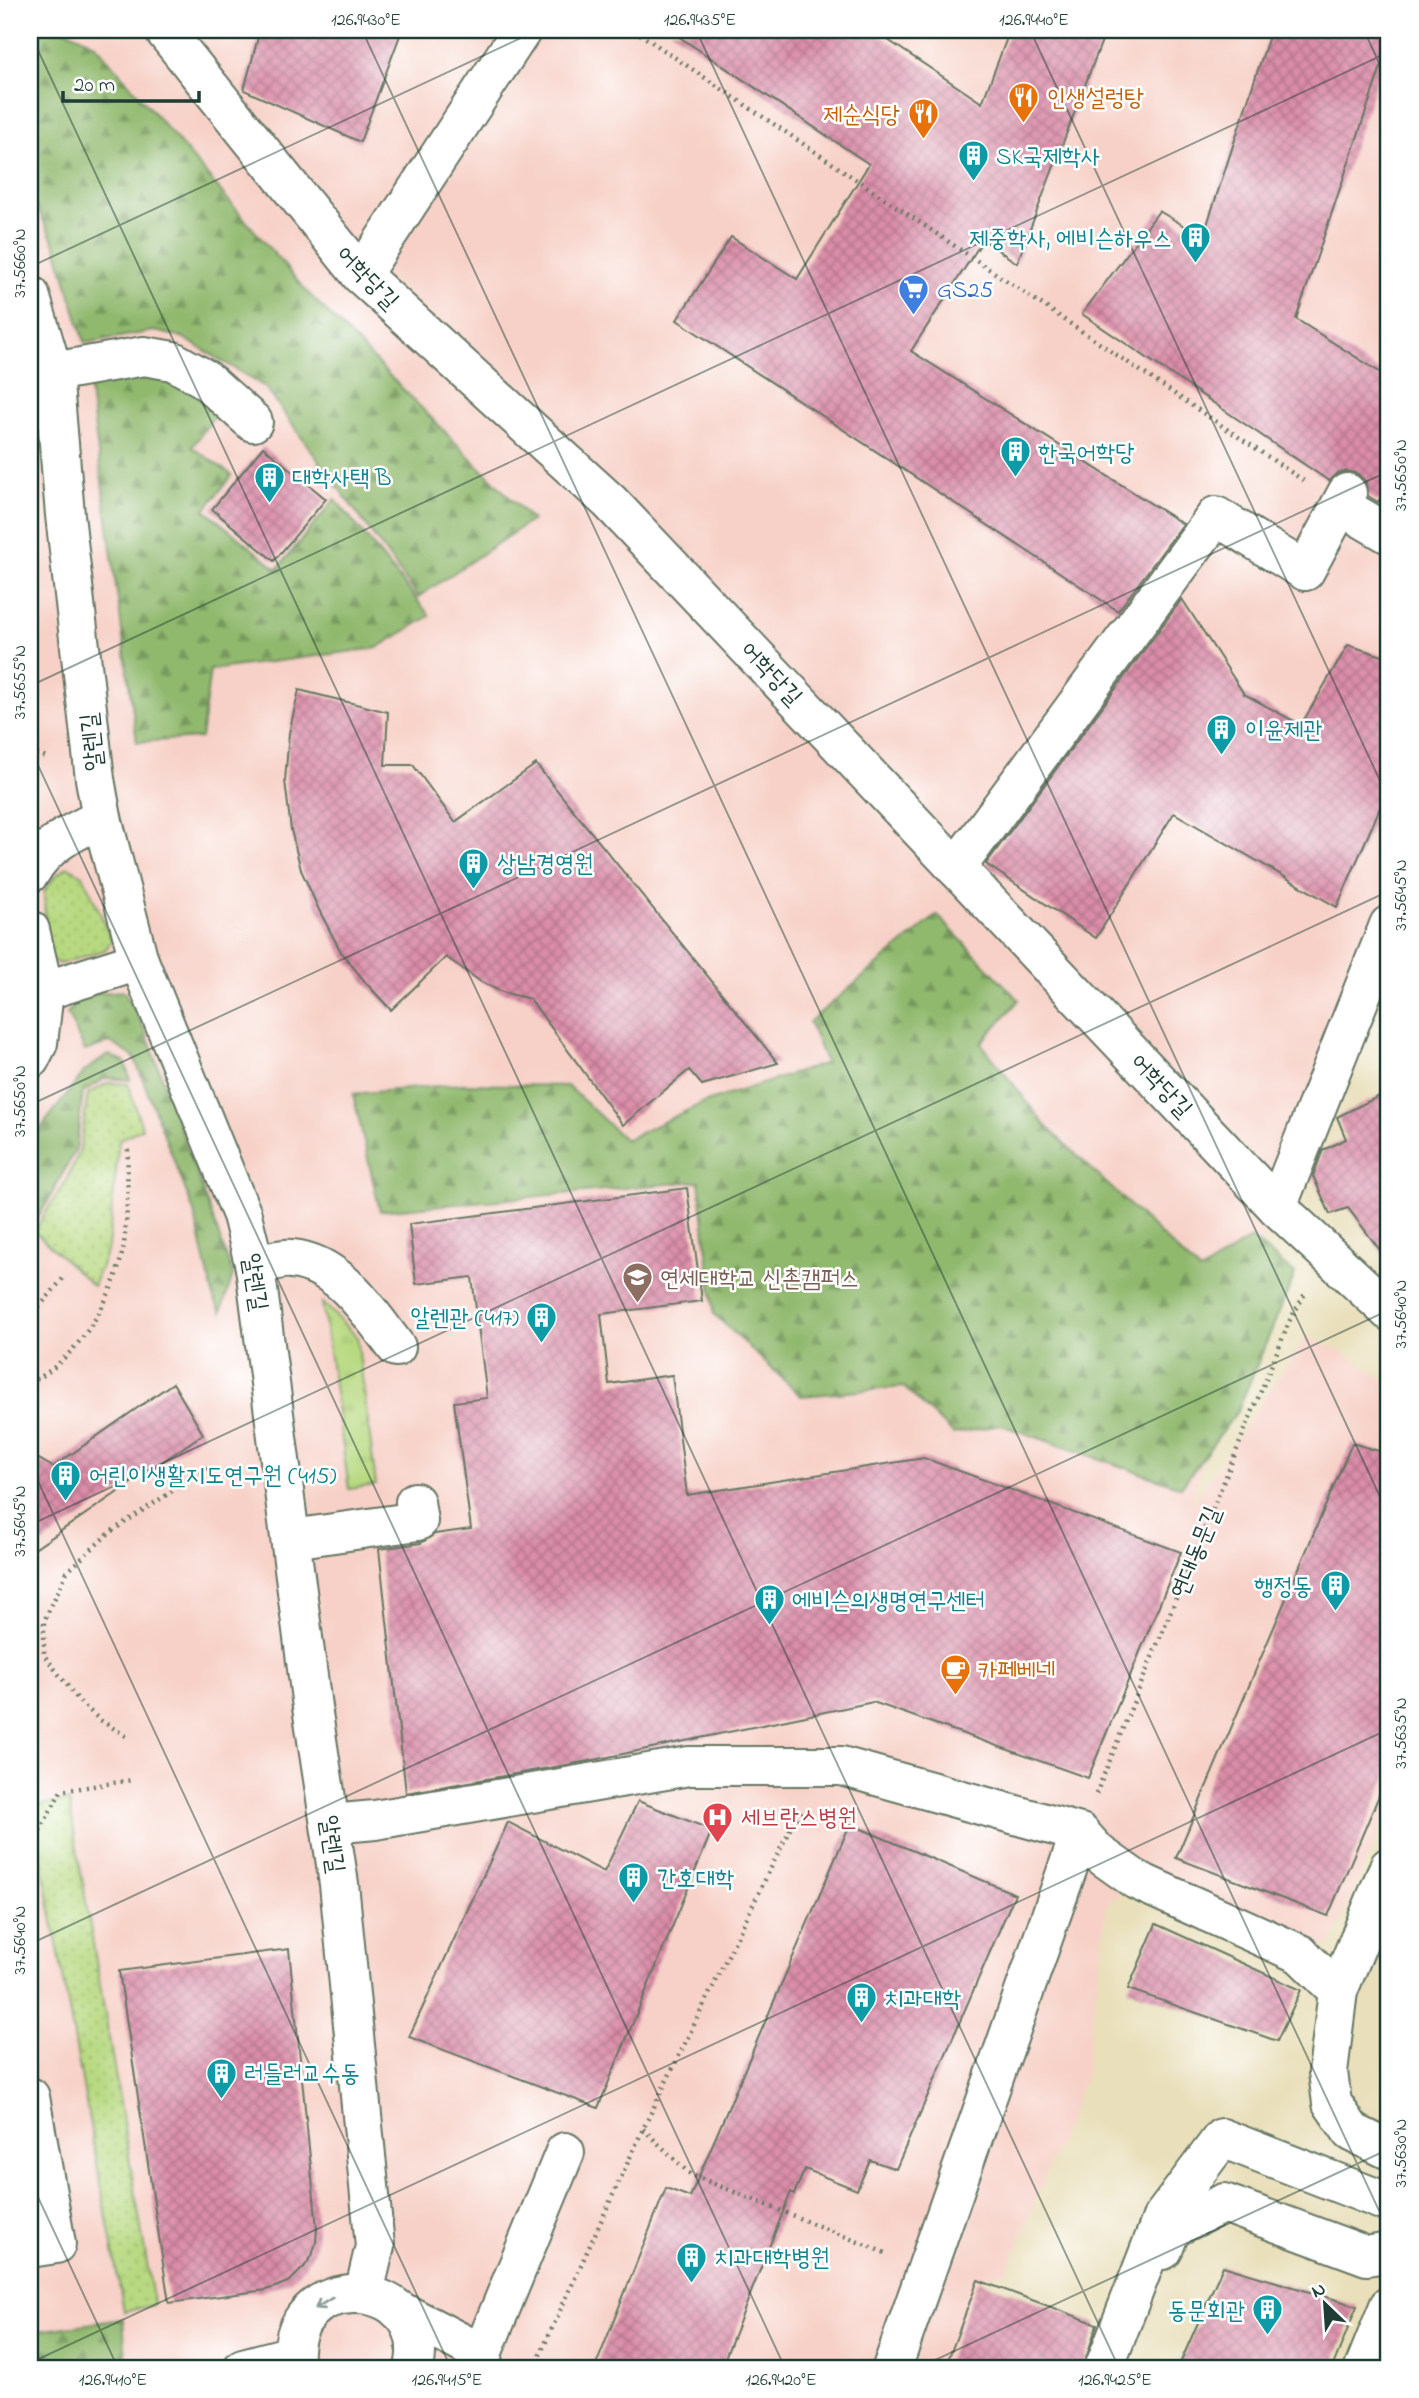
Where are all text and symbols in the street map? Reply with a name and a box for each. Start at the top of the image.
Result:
text: 126.9430°E [331,8,401,34]
text: 126.9435°E [664,8,736,34]
text: 126.9440°E [999,8,1069,34]
scale bar [63,60,200,104]
text: 20 m [74,71,115,101]
restaurant icon: 인생설렁탕 [1007,80,1041,124]
place label: 인생설렁탕 [1047,82,1144,117]
restaurant icon: 제순식당 [906,97,940,141]
place label: 제순식당 [823,99,900,134]
building icon: SK국제학사 [956,139,990,183]
place label: SK국제학사 [996,141,1100,176]
building icon: 제중학사, 에비슨하우스 [1178,221,1212,265]
place label: 제중학사, 에비슨하우스 [969,223,1172,258]
text: 37.5660°N [8,228,34,298]
street label: 어학당길 [327,239,406,319]
supermarket icon: GS25 [897,272,931,316]
place label: GS25 [937,274,993,309]
building icon: 한국어학당 [998,435,1032,479]
place label: 한국어학당 [1038,437,1135,472]
text: 37.5650°N [1389,439,1415,511]
building icon: 대학사택 B [252,460,286,504]
place label: 대학사택 B [292,462,391,497]
street label: 어학당길 [731,635,809,715]
text: 37.5655°N [8,645,34,719]
street label: 알렌길 [73,711,114,772]
building icon: 이윤제관 [1205,712,1239,756]
place label: 이윤제관 [1245,714,1322,749]
building icon: 상남경영원 [457,846,491,890]
place label: 상남경영원 [497,848,594,883]
text: 37.5645°N [1389,859,1415,931]
street label: 어학당길 [1121,1047,1199,1127]
text: 37.5650°N [8,1065,34,1137]
street label: 알렌길 [232,1251,275,1314]
school or university icon: 연세대학교 신촌캠퍼스 [620,1261,654,1305]
place label: 연세대학교 신촌캠퍼스 [660,1263,859,1298]
text: 37.5640°N [1389,1280,1415,1348]
building icon: 알렌관 (417) [525,1300,559,1344]
place label: 알렌관 (417) [411,1302,519,1337]
building icon: 어린이생활지도연구원 (415) [49,1458,83,1502]
place label: 어린이생활지도연구원 (415) [89,1460,337,1495]
text: 37.5645°N [8,1485,34,1557]
street label: 연대동문길 [1163,1502,1232,1604]
building icon: 행정동 [1318,1569,1352,1613]
place label: 행정동 [1254,1571,1312,1606]
building icon: 에비슨의생명연구센터 [752,1583,786,1627]
place label: 에비슨의생명연구센터 [792,1585,985,1620]
cafe icon: 카페베네 [938,1653,972,1697]
place label: 카페베네 [978,1655,1055,1690]
text: 37.5635°N [1389,1697,1415,1769]
hospital icon: 세브란스병원 [701,1800,735,1844]
place label: 세브란스병원 [741,1802,857,1837]
street label: 알렌길 [309,1813,352,1875]
building icon: 간호대학 [617,1861,651,1905]
place label: 간호대학 [657,1863,734,1898]
text: 37.5640°N [8,1906,34,1974]
building icon: 치과대학 [844,1981,878,2025]
place label: 치과대학 [884,1983,961,2018]
building icon: 러들러교수동 [204,2056,238,2100]
place label: 러들러교수동 [244,2058,360,2093]
text: 37.5630°N [1389,2119,1415,2187]
building icon: 치과대학병원 [674,2240,708,2284]
place label: 치과대학병원 [714,2242,830,2277]
north arrow [1290,2268,1360,2338]
text: N [1307,2276,1331,2306]
building icon: 동문회관 [1251,2293,1285,2337]
place label: 동문회관 [1168,2295,1245,2330]
one-way arrow [314,2296,334,2310]
text: 126.9410°E [79,2368,147,2394]
text: 126.9415°E [412,2368,483,2394]
text: 126.9420°E [745,2368,817,2394]
text: 126.9425°E [1078,2368,1152,2394]

